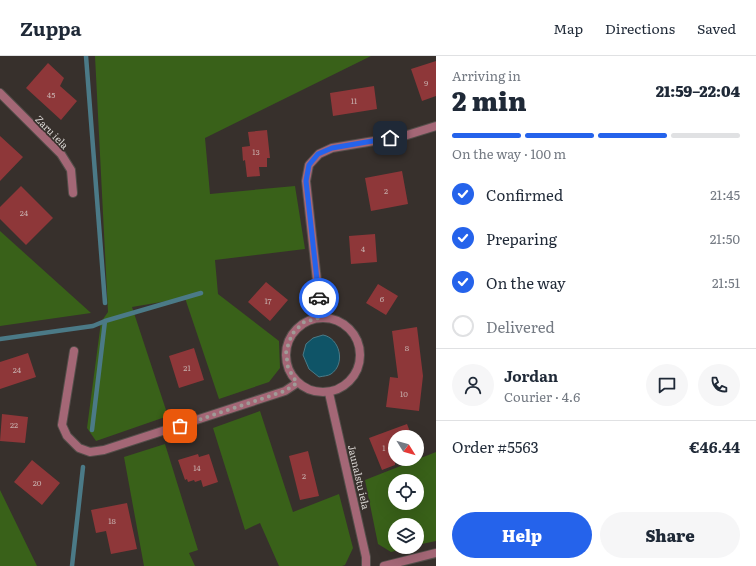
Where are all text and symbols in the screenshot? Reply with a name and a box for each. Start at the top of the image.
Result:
text: Zuppa [20,14,82,42]
text: Map [553,18,583,38]
text: Directions [605,18,675,38]
text: Saved [697,18,736,38]
text: Arriving in [452,66,521,85]
house number: 9 [424,77,428,88]
text: 21:59–22:04 [656,79,740,102]
text: 2 min [452,80,527,119]
house number: 45 [47,89,55,100]
house number: 11 [351,95,358,106]
street label: Zaru iela [32,111,73,152]
pin [373,121,407,155]
icon: home [379,127,401,149]
text: On the way · 100 m [452,144,566,163]
house number: 13 [252,146,260,157]
icon: check [452,183,474,205]
text: Confirmed [486,183,563,206]
house number: 2 [384,185,388,196]
text: 21:45 [710,185,740,204]
house number: 24 [20,207,29,218]
icon: check [452,227,474,249]
text: Preparing [486,227,557,250]
text: 21:50 [710,229,740,248]
house number: 4 [361,243,366,254]
icon: check [452,271,474,293]
text: On the way [486,271,566,294]
text: 21:51 [712,273,740,292]
courier [299,278,339,318]
icon: car [308,287,330,309]
house number: 6 [380,293,385,304]
house number: 17 [264,295,272,306]
text: Delivered [486,315,555,338]
house number: 8 [405,342,410,353]
house number: 21 [183,362,191,373]
house number: 24 [13,364,22,375]
button: person [452,364,494,406]
text: Jordan [504,364,558,387]
button: chat [646,364,688,406]
button: phone [698,364,740,406]
text: Courier · 4.6 [504,387,580,406]
house number: 10 [400,388,408,399]
pin [163,409,197,443]
icon: bag [169,415,191,437]
house number: 22 [10,419,18,430]
north arrow [388,430,424,466]
map controls [388,430,424,554]
text: Order #5563 [452,435,539,458]
text: €46.44 [689,435,740,458]
house number: 1 [382,442,386,453]
street label: Jaunalstu iela [345,443,374,511]
house number: 14 [193,462,201,473]
house number: 2 [302,470,306,481]
button: locate [388,474,424,510]
house number: 20 [33,477,42,488]
button: Help [452,512,592,558]
button: Share [600,512,740,558]
house number: 18 [108,515,116,526]
button: layers [388,518,424,554]

